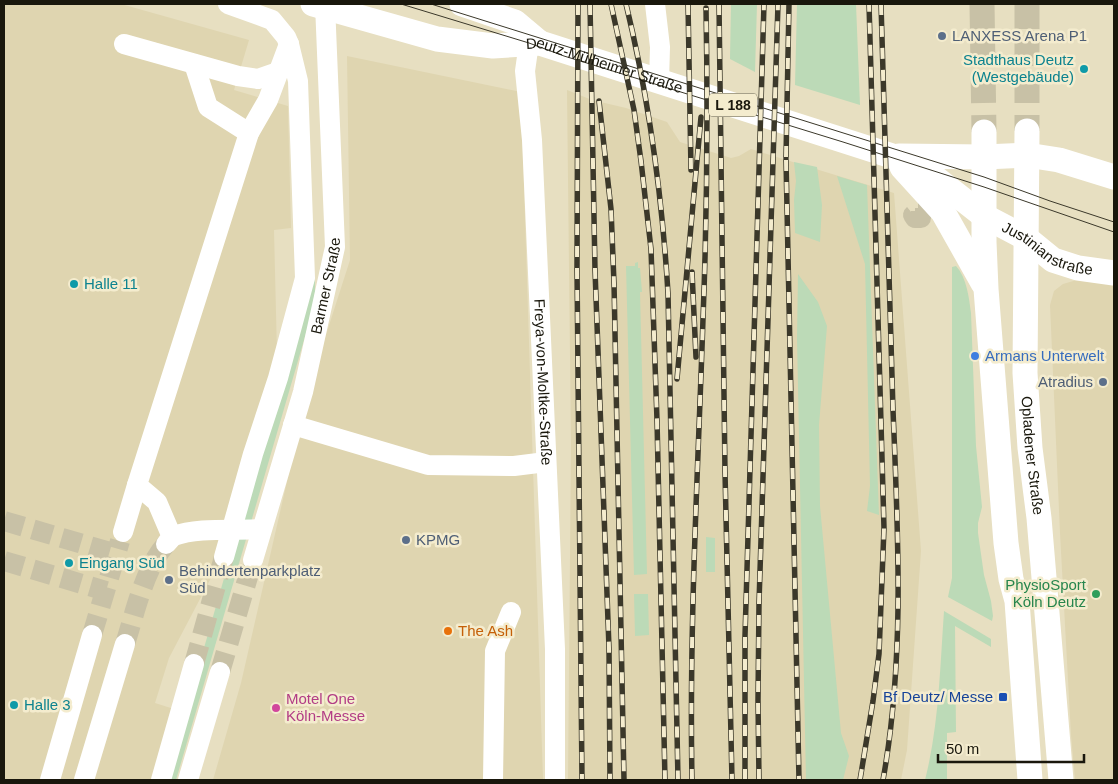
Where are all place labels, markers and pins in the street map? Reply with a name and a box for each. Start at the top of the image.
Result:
place label: LANXESS Arena P1 [952,27,1087,44]
marker: LANXESS Arena P1 [936,30,948,42]
place label: Stadthaus Deutz (Westgebäude) [963,51,1074,85]
marker: Stadthaus Deutz (Westgebäude) [1078,63,1090,75]
place label: Halle 11 [84,275,138,292]
marker: Halle 11 [68,278,80,290]
place label: Armans Unterwelt [985,347,1105,364]
marker: Armans Unterwelt [969,350,981,362]
place label: Atradius [1038,373,1093,390]
marker: Atradius [1097,376,1109,388]
place label: KPMG [416,531,460,548]
marker: KPMG [400,534,412,546]
place label: Eingang Süd [79,554,165,571]
marker: Eingang Süd [63,557,75,569]
place label: Behindertenparkplatz Süd [179,562,321,596]
marker: Behindertenparkplatz Süd [163,574,175,586]
place label: PhysioSport Köln Deutz [1005,576,1087,610]
marker: PhysioSport Köln Deutz [1090,588,1102,600]
place label: The Ash [458,622,513,639]
marker: The Ash [442,625,454,637]
place label: Bf Deutz/ Messe [883,688,993,705]
place label: Motel One Köln-Messe [286,690,365,724]
marker: Bf Deutz/ Messe [997,691,1009,703]
place label: Halle 3 [24,696,71,713]
marker: Halle 3 [8,699,20,711]
marker: Motel One Köln-Messe [270,702,282,714]

